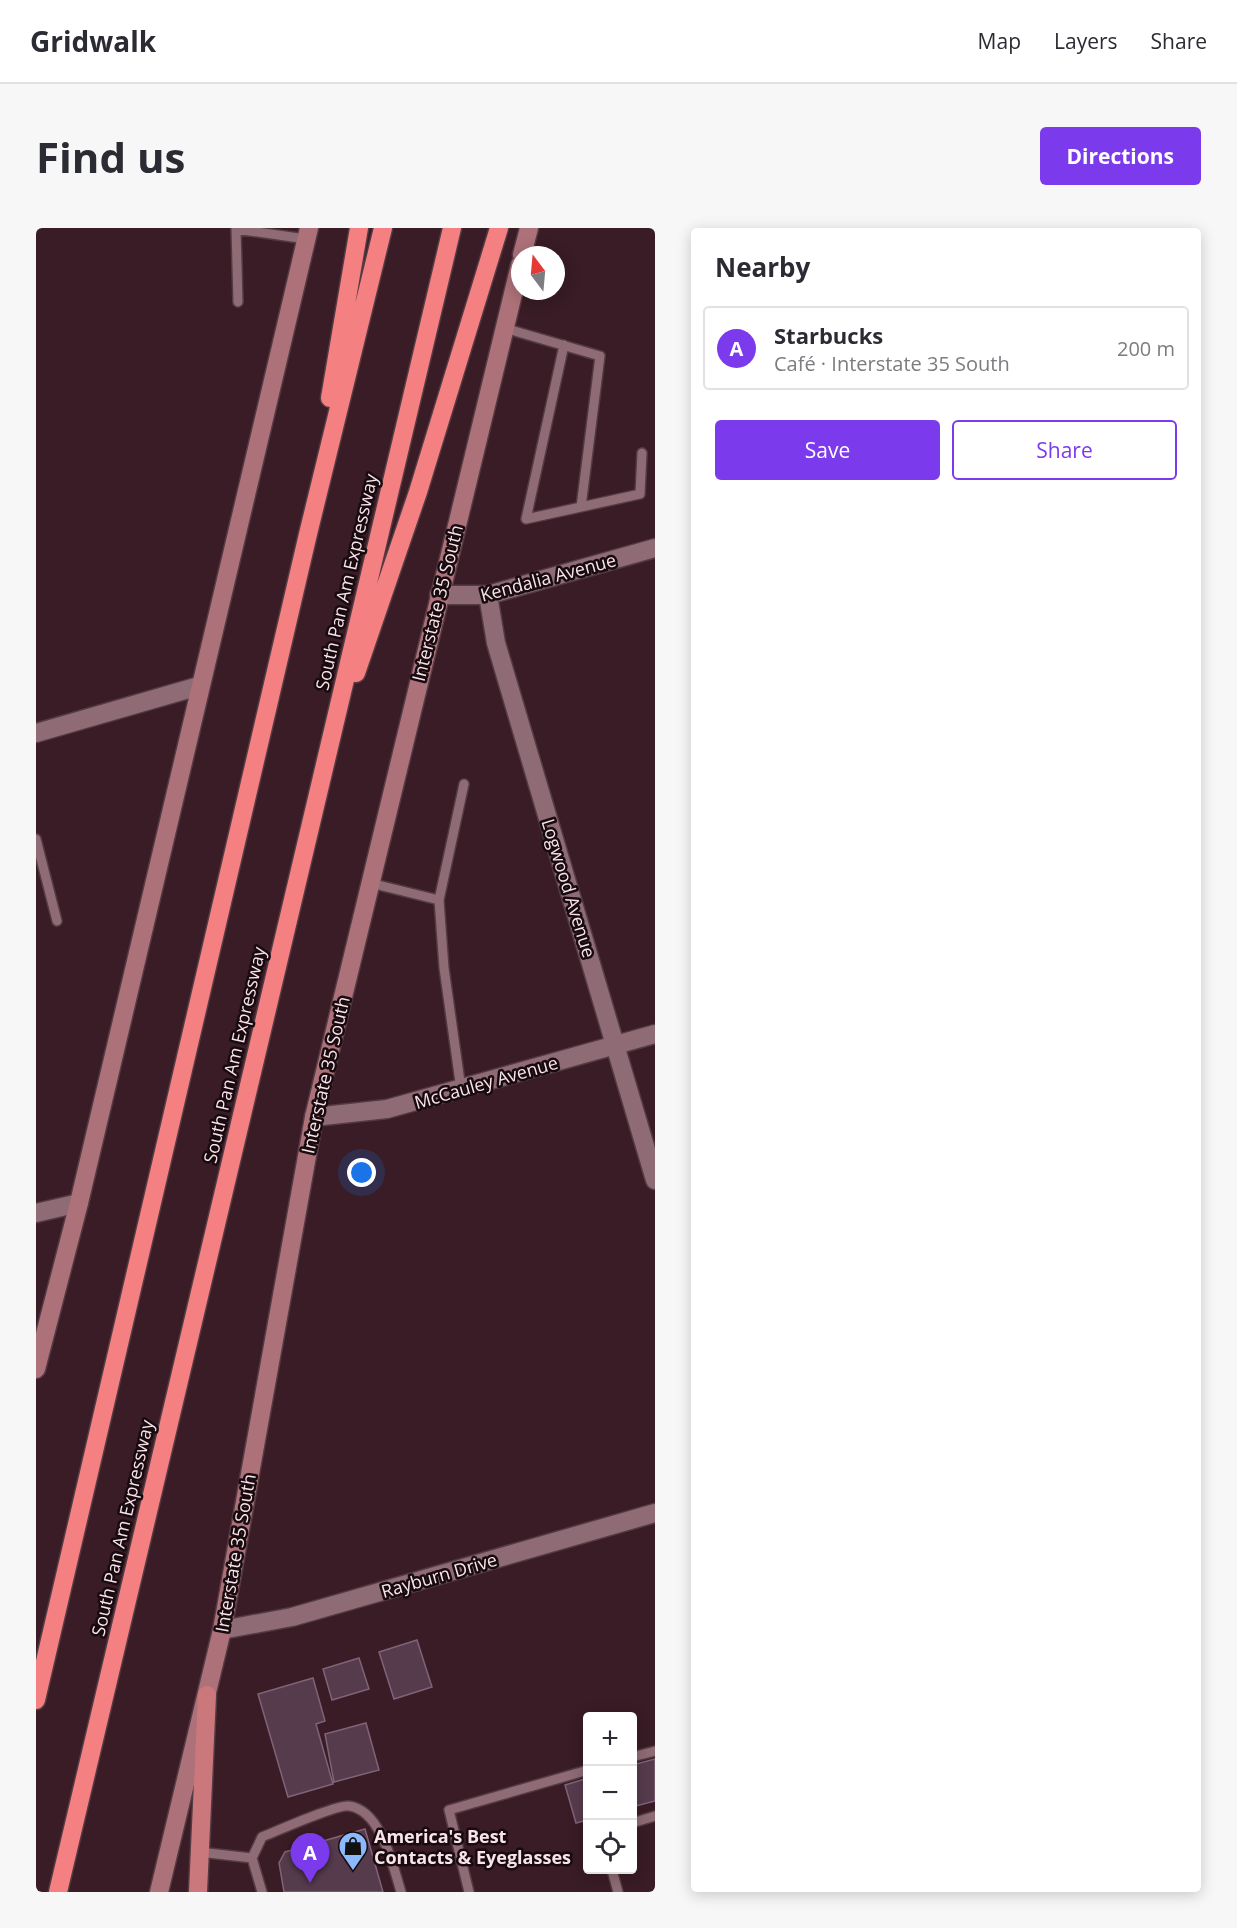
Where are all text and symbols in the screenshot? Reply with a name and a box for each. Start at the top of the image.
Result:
text: Gridwalk [30,22,156,60]
text: Map [978,27,1021,55]
text: Layers [1054,27,1118,55]
text: Share [1151,27,1207,55]
button: Directions [1040,127,1201,185]
text: Find us [36,128,185,185]
north arrow [511,246,565,300]
text: Nearby [715,249,810,285]
text: Starbucks [774,320,883,350]
text: A [730,335,743,362]
text: 200 m [1117,335,1175,362]
text: Café · Interstate 35 South [774,350,1010,377]
button: Save [715,420,940,480]
button: Share [952,420,1177,480]
street label: South Pan Am Expressway [309,471,383,692]
street label: Interstate 35 South [406,522,468,684]
street label: Kendalia Avenue [477,547,619,607]
street label: Logwood Avenue [536,816,602,960]
street label: South Pan Am Expressway [197,944,271,1165]
street label: Interstate 35 South [295,994,355,1156]
street label: McCauley Avenue [411,1050,561,1114]
your location [347,1158,376,1187]
street label: South Pan Am Expressway [85,1417,159,1638]
street label: Interstate 35 South [209,1472,261,1634]
street label: Rayburn Drive [378,1547,500,1603]
map controls [583,1712,637,1874]
button: + [583,1712,637,1766]
button: − [583,1766,637,1820]
button: locate [583,1820,637,1874]
place label: America's Best Contacts & Eyeglasses [374,1824,571,1869]
shop icon: America's Best Contacts & Eyeglasses [337,1830,369,1872]
pin: A [290,1834,330,1883]

